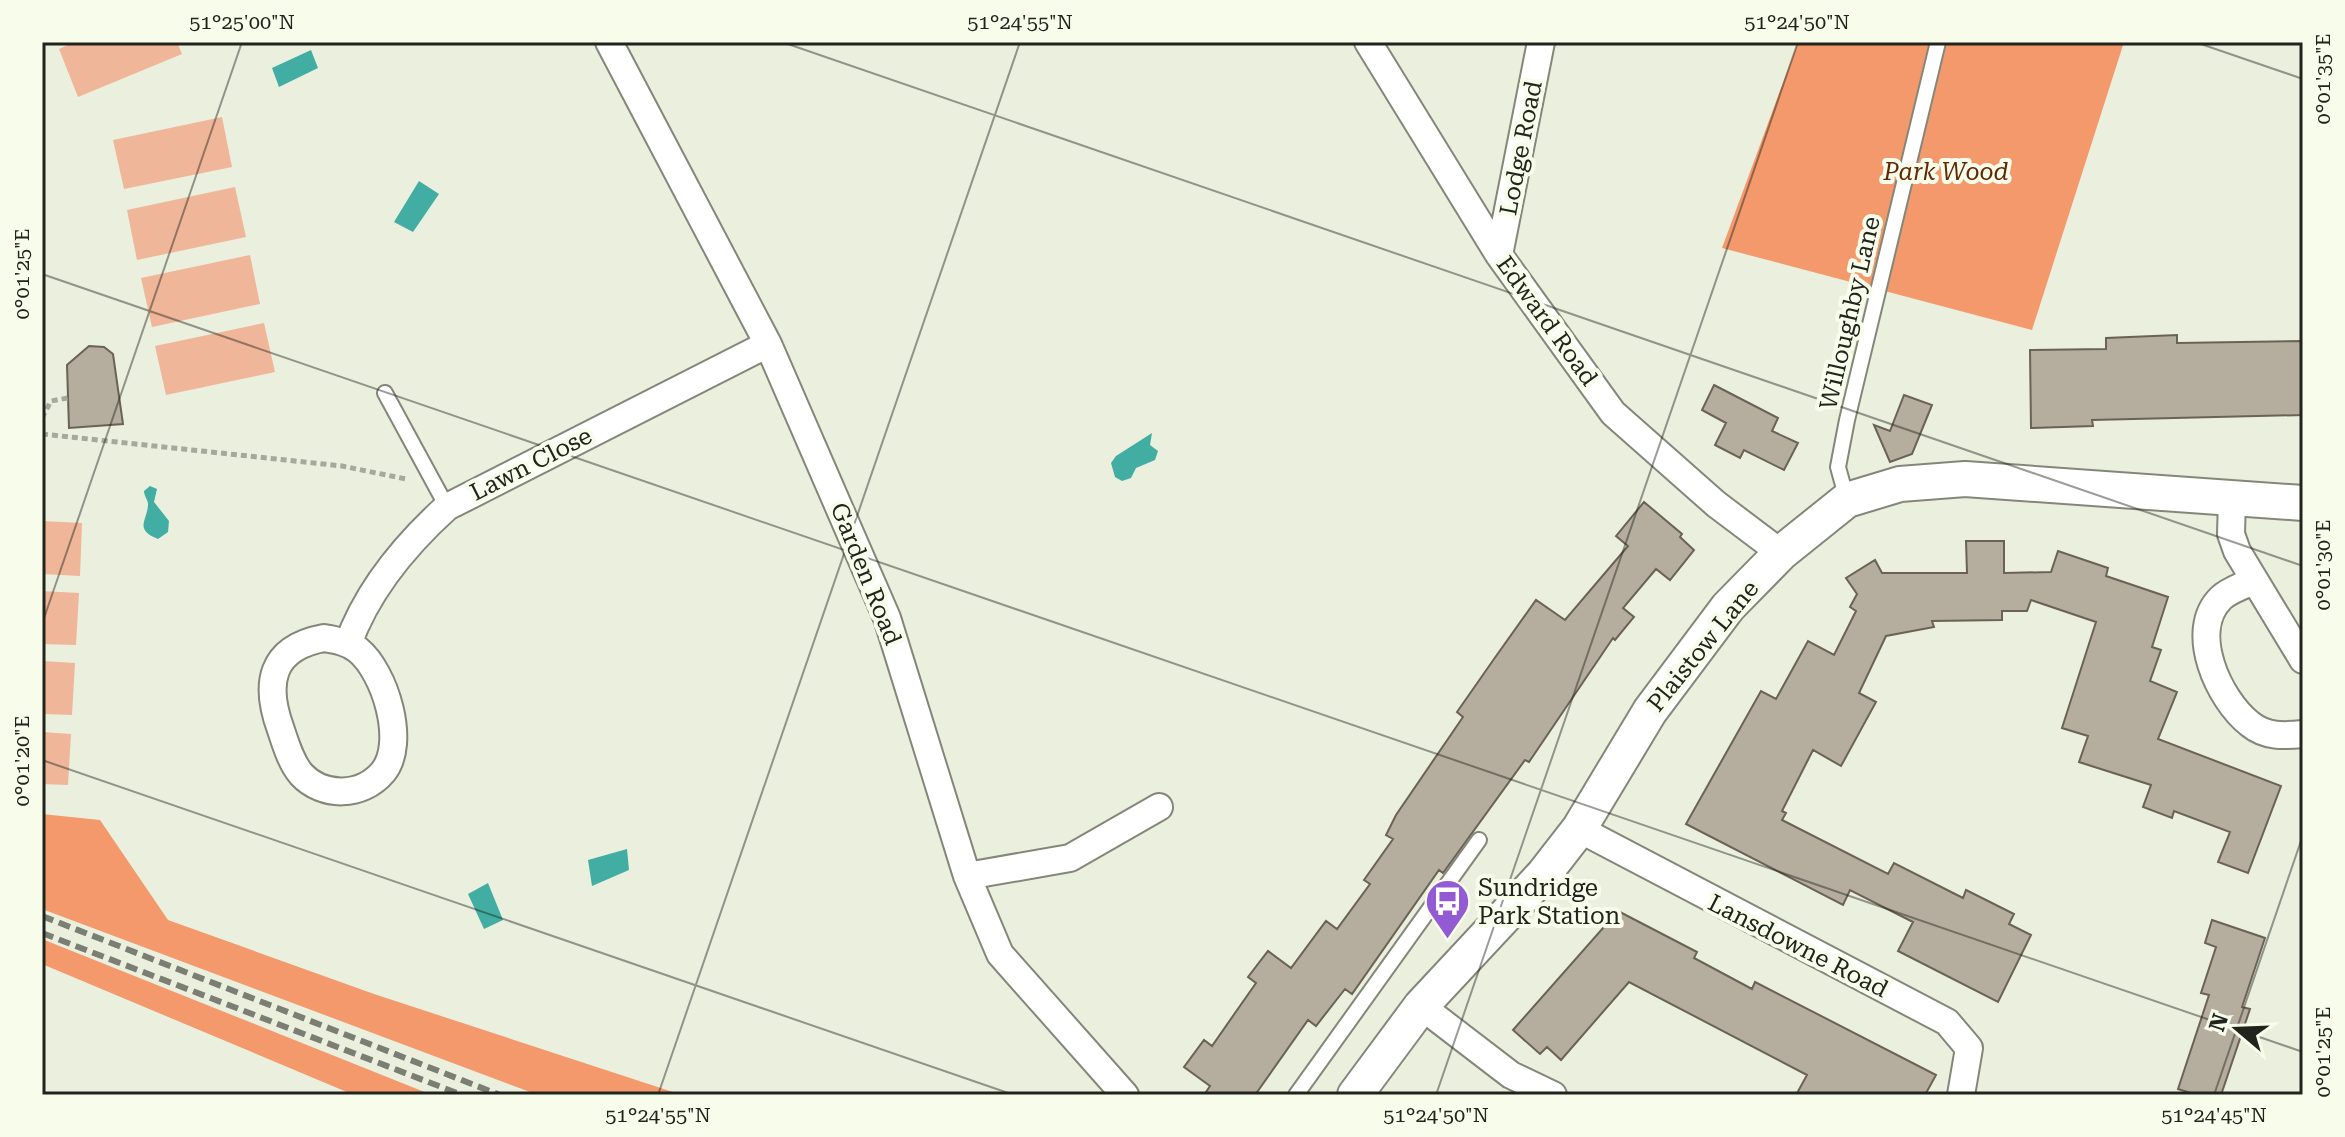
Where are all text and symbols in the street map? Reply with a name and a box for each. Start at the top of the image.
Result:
text: 51°25'00"N [189,10,295,34]
text: 51°24'55"N [967,10,1073,34]
text: 51°24'50"N [1744,10,1850,34]
text: 0°01'35"E [2311,34,2335,124]
street label: Lodge Road [1494,78,1548,218]
park label: Park Wood [1883,158,2009,186]
street label: Willoughby Lane [1814,214,1886,412]
text: 0°01'25"E [10,229,34,319]
street label: Edward Road [1491,251,1603,391]
street label: Lawn Close [465,421,597,507]
street label: Garden Road [825,499,907,649]
text: 0°01'30"E [2311,520,2335,610]
street label: Plaistow Lane [1642,575,1764,717]
text: 0°01'20"E [10,716,34,806]
place label: Sundridge Park Station [1478,874,1620,930]
bus stop icon: Sundridge Park Station [1423,878,1471,941]
street label: Lansdowne Road [1703,889,1893,1003]
north arrow [2197,989,2277,1069]
text: 0°01'25"E [2311,1007,2335,1097]
text: N [2204,1011,2233,1035]
text: 51°24'55"N [605,1103,711,1127]
text: 51°24'50"N [1383,1103,1489,1127]
text: 51°24'45"N [2161,1103,2267,1127]

